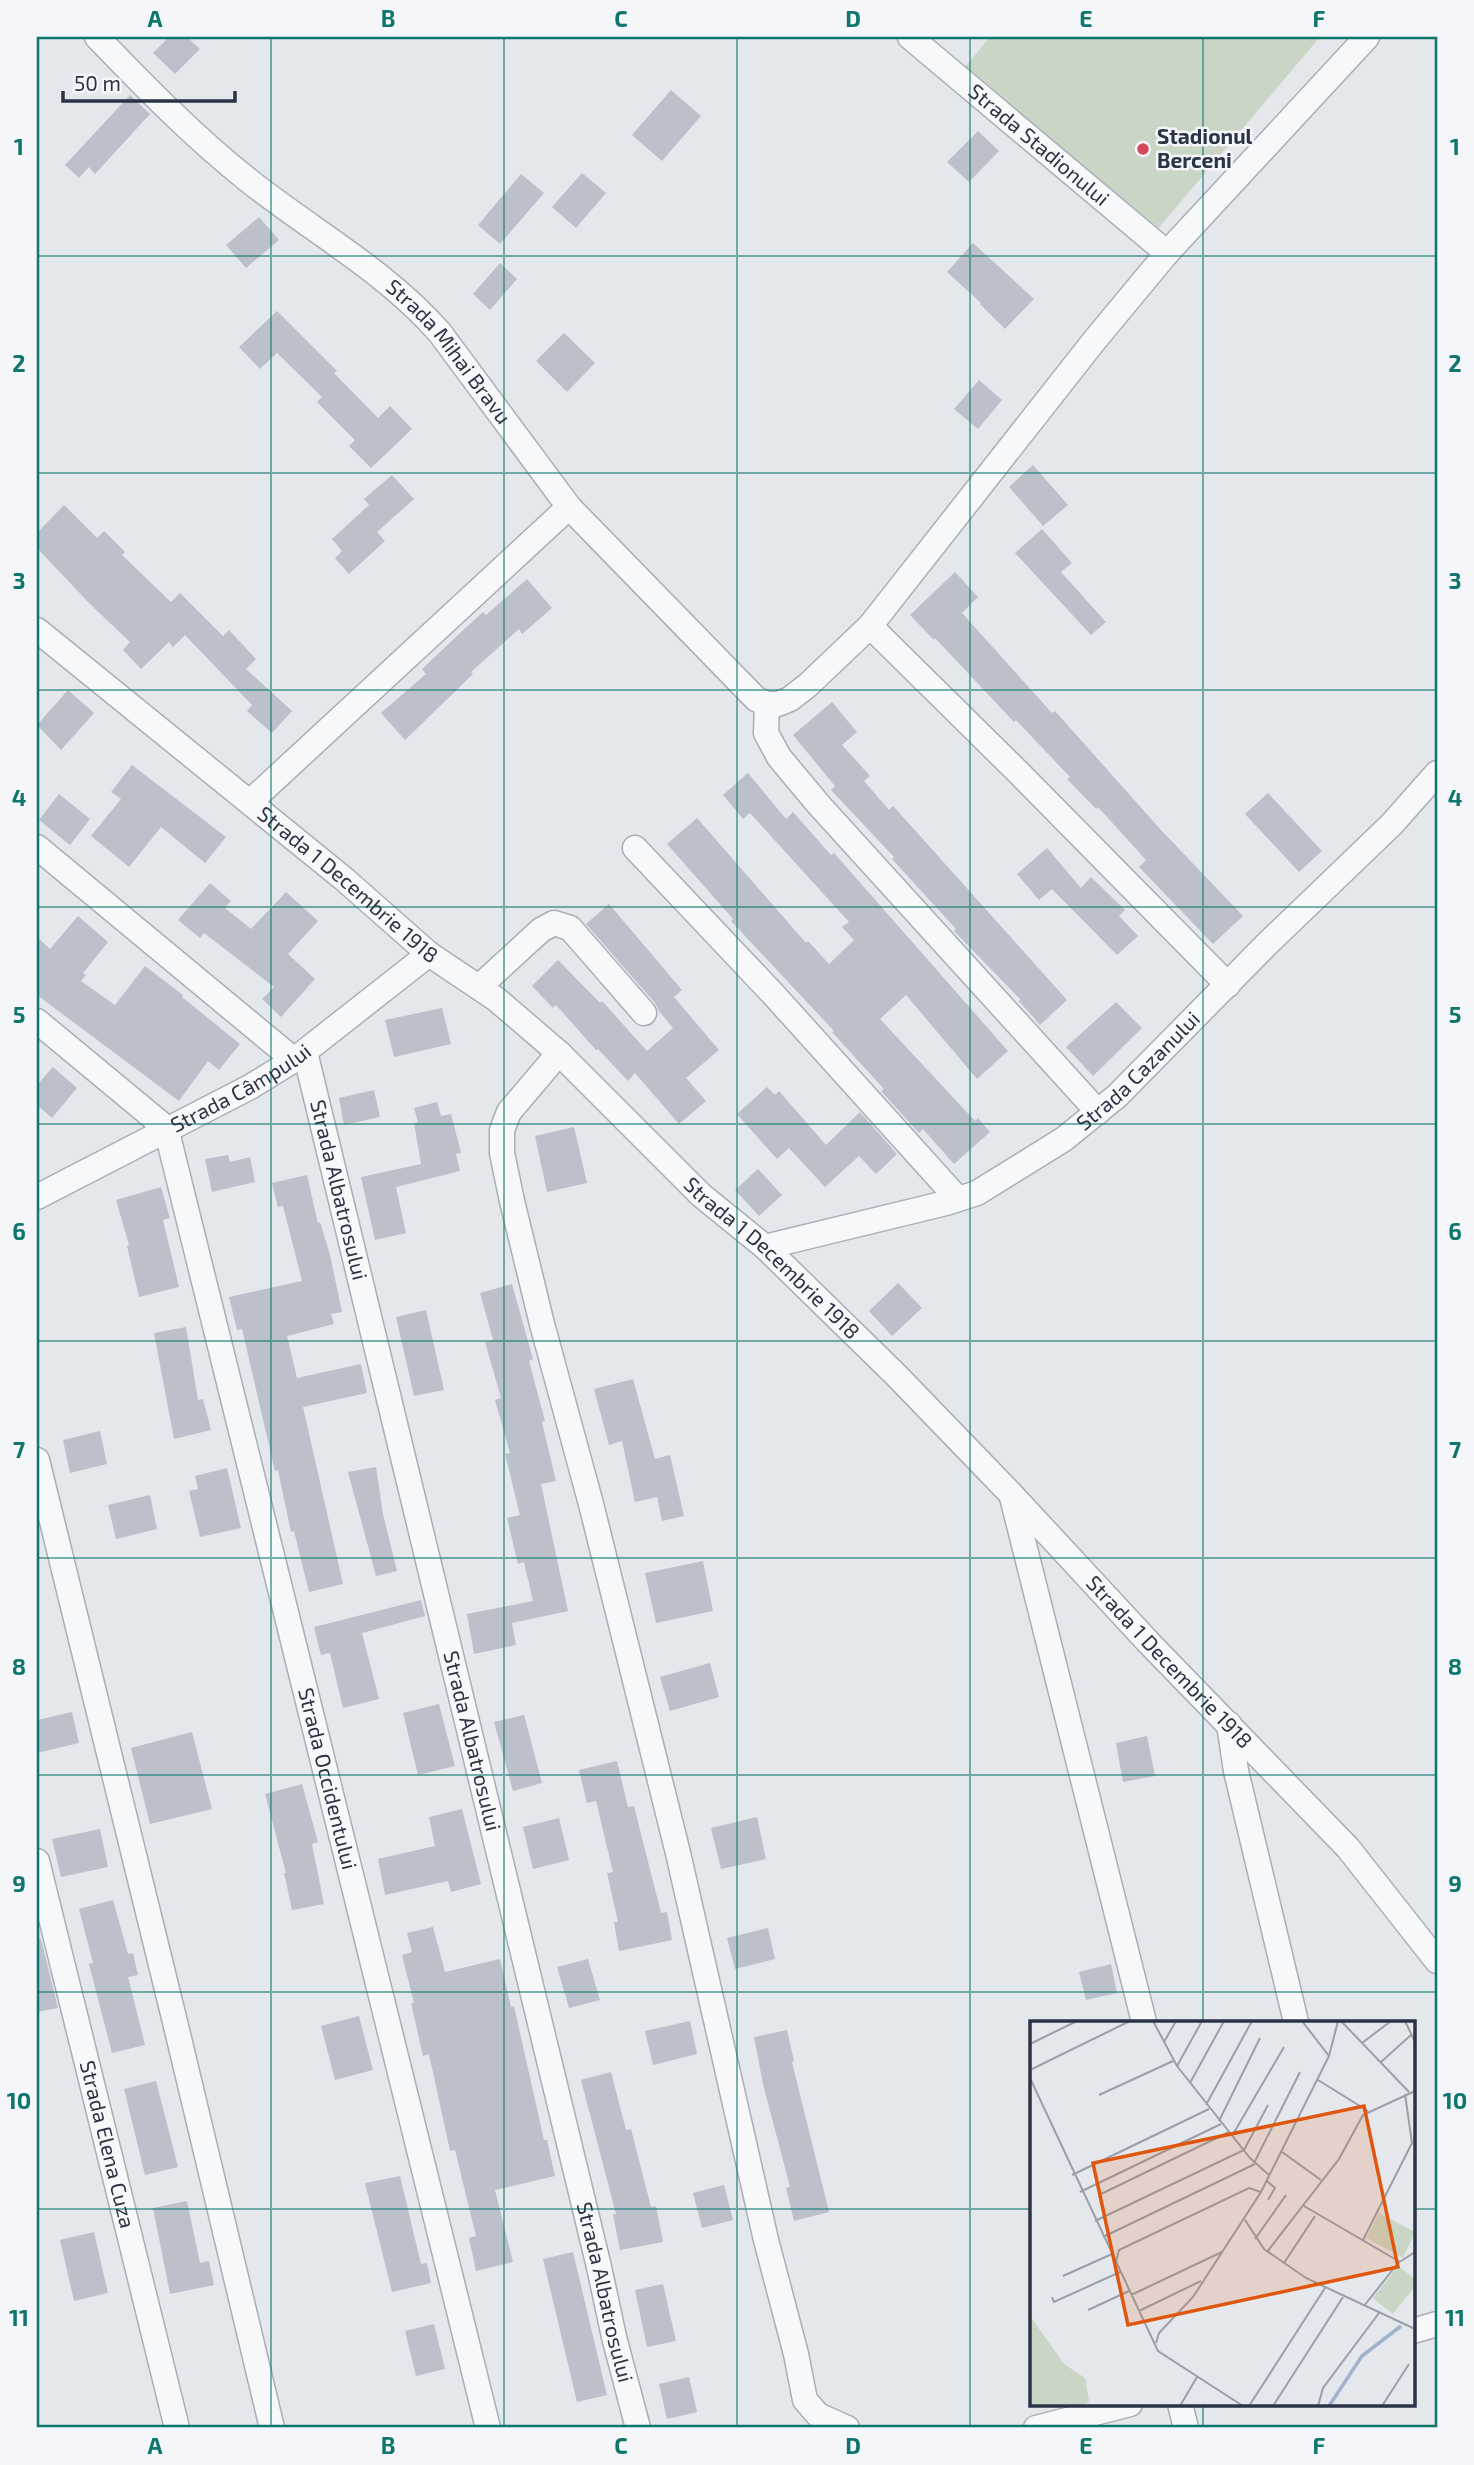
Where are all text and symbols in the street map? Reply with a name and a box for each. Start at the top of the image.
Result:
text: A [147,4,163,32]
text: B [381,4,395,32]
text: C [614,4,628,32]
text: D [845,4,861,32]
text: E [1079,4,1093,32]
text: F [1313,4,1326,32]
scale bar [63,60,234,104]
text: 50 m [74,70,121,95]
street label: Strada Stadionului [964,78,1115,210]
place label: Stadionul Berceni [1157,123,1253,172]
text: 1 [14,132,24,160]
text: 1 [1450,132,1460,160]
marker: Stadionul Berceni [1135,141,1151,157]
street label: Strada Mihai Bravu [382,273,517,428]
text: 2 [12,349,26,377]
text: 2 [1448,349,1462,377]
text: 3 [12,566,26,594]
text: 3 [1448,566,1462,594]
text: 4 [12,783,26,811]
text: 4 [1448,783,1462,811]
street label: Strada 1 Decembrie 1918 [253,800,443,968]
text: 5 [13,1000,25,1028]
text: 5 [1449,1000,1461,1028]
street label: Strada Cazanului [1071,1006,1204,1135]
street label: Strada Câmpului [166,1038,315,1137]
street label: Strada Albatrosului [306,1097,374,1282]
street label: Strada 1 Decembrie 1918 [679,1171,866,1344]
text: 6 [12,1217,26,1245]
text: 6 [1448,1217,1462,1245]
text: 7 [13,1435,25,1463]
text: 7 [1449,1435,1461,1463]
street label: Strada 1 Decembrie 1918 [1082,1570,1258,1753]
street label: Strada Albatrosului [439,1648,507,1833]
text: 8 [12,1652,26,1680]
text: 8 [1448,1652,1462,1680]
street label: Strada Occidentului [294,1685,363,1872]
text: 9 [12,1869,26,1897]
text: 9 [1448,1869,1462,1897]
inset map [1030,2021,1414,2406]
street label: Strada Elena Cuza [76,2058,141,2231]
text: 10 [7,2086,31,2114]
text: 10 [1443,2086,1467,2114]
street label: Strada Albatrosului [573,2199,639,2385]
text: 11 [9,2303,29,2331]
text: 11 [1445,2303,1465,2331]
text: A [147,2431,163,2459]
text: B [381,2431,395,2459]
text: C [614,2431,628,2459]
text: D [845,2431,861,2459]
text: E [1079,2431,1093,2459]
text: F [1313,2431,1326,2459]

